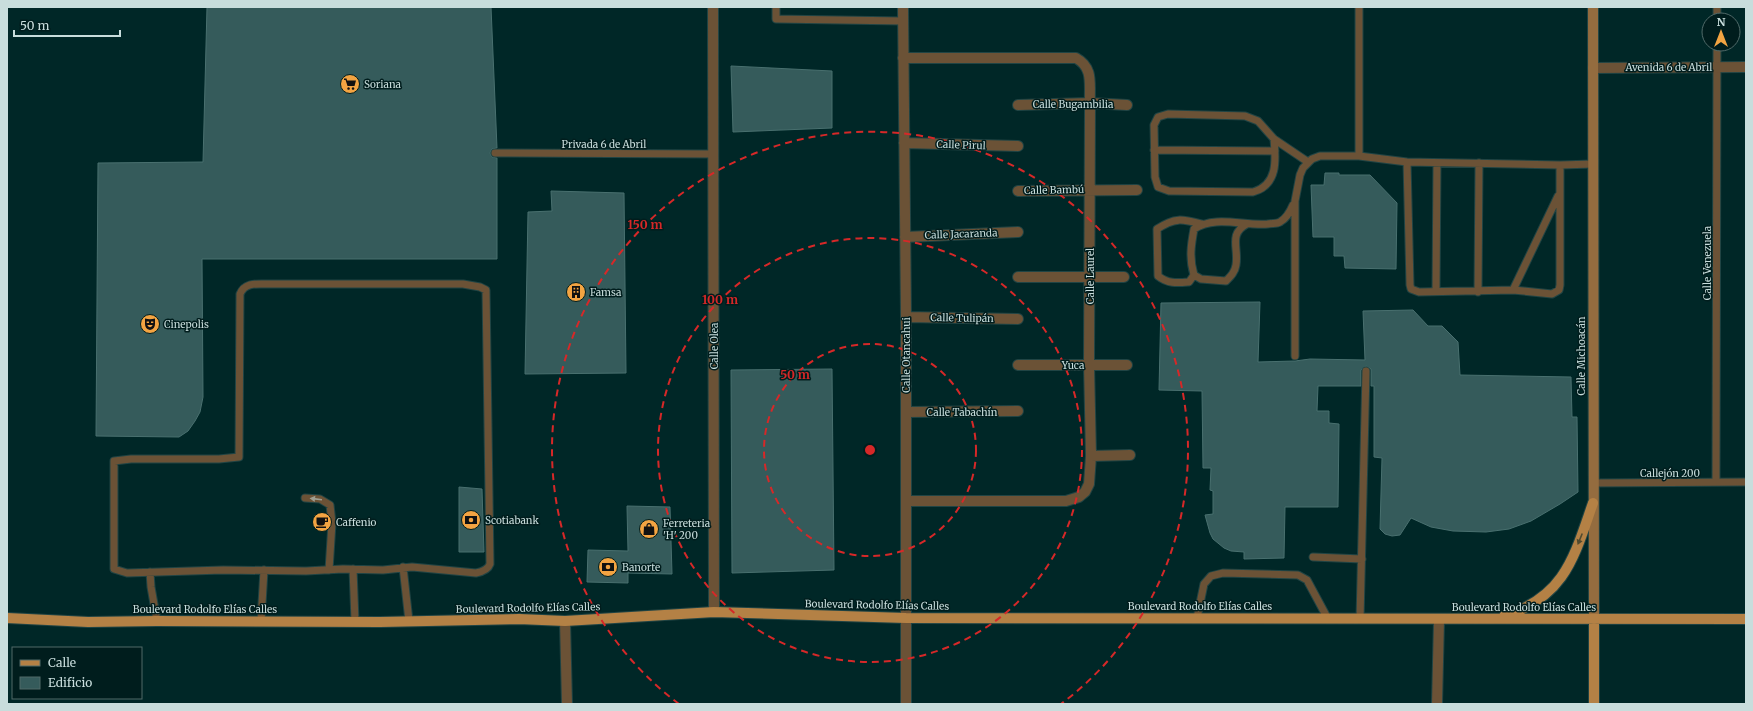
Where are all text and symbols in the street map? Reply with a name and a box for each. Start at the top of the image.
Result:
scale bar [14,12,120,38]
north arrow [1701,12,1741,52]
text: N [1717,15,1726,29]
text: 50 m [20,18,49,33]
street label: Avenida 6 de Abril [1625,61,1712,74]
supermarket icon: Soriana [339,73,361,95]
place label: Soriana [364,78,402,91]
street label: Calle Bugambilia [1033,98,1114,111]
street label: Privada 6 de Abril [562,138,646,151]
street label: Calle Pirul [936,138,986,152]
street label: Calle Bambú [1024,183,1084,197]
text: 150 m [628,217,663,232]
street label: Calle Venezuela [1701,225,1714,300]
street label: Calle Jacaranda [924,226,998,242]
street label: Calle Laurel [1084,248,1097,304]
building icon: Famsa [565,281,587,303]
place label: Famsa [590,286,622,299]
text: 100 m [702,292,738,307]
street label: Calle Tulipán [930,311,994,325]
theatre icon: Cinepolis [139,313,161,335]
street label: Calle Michoacán [1575,316,1588,395]
street label: Calle Otancahui [900,317,913,393]
place label: Cinepolis [164,318,209,331]
street label: Calle Olea [708,322,721,369]
street label: Yuca [1061,359,1085,372]
text: 50 m [780,367,810,382]
street label: Calle Tabachín [927,406,998,419]
centre of rings [863,443,877,457]
street label: Callejón 200 [1640,467,1700,480]
one-way arrow [310,496,322,502]
bank icon: Scotiabank [460,509,482,531]
cafe icon: Caffenio [311,511,333,533]
place label: Scotiabank [485,514,539,527]
place label: Caffenio [336,516,377,529]
place label: Ferreteria 'H' 200 [663,517,711,542]
shop icon: Ferreteria 'H' 200 [638,518,660,540]
one-way arrow [1577,534,1583,545]
bank icon: Banorte [597,556,619,578]
place label: Banorte [622,561,660,574]
street label: Boulevard Rodolfo Elías Calles [805,597,949,613]
street label: Boulevard Rodolfo Elías Calles [456,600,600,616]
street label: Boulevard Rodolfo Elías Calles [1128,600,1272,613]
street label: Boulevard Rodolfo Elías Calles [1452,601,1596,614]
street label: Boulevard Rodolfo Elías Calles [133,603,277,616]
legend [12,647,142,699]
text: Calle [48,655,76,670]
text: Edificio [48,675,92,690]

